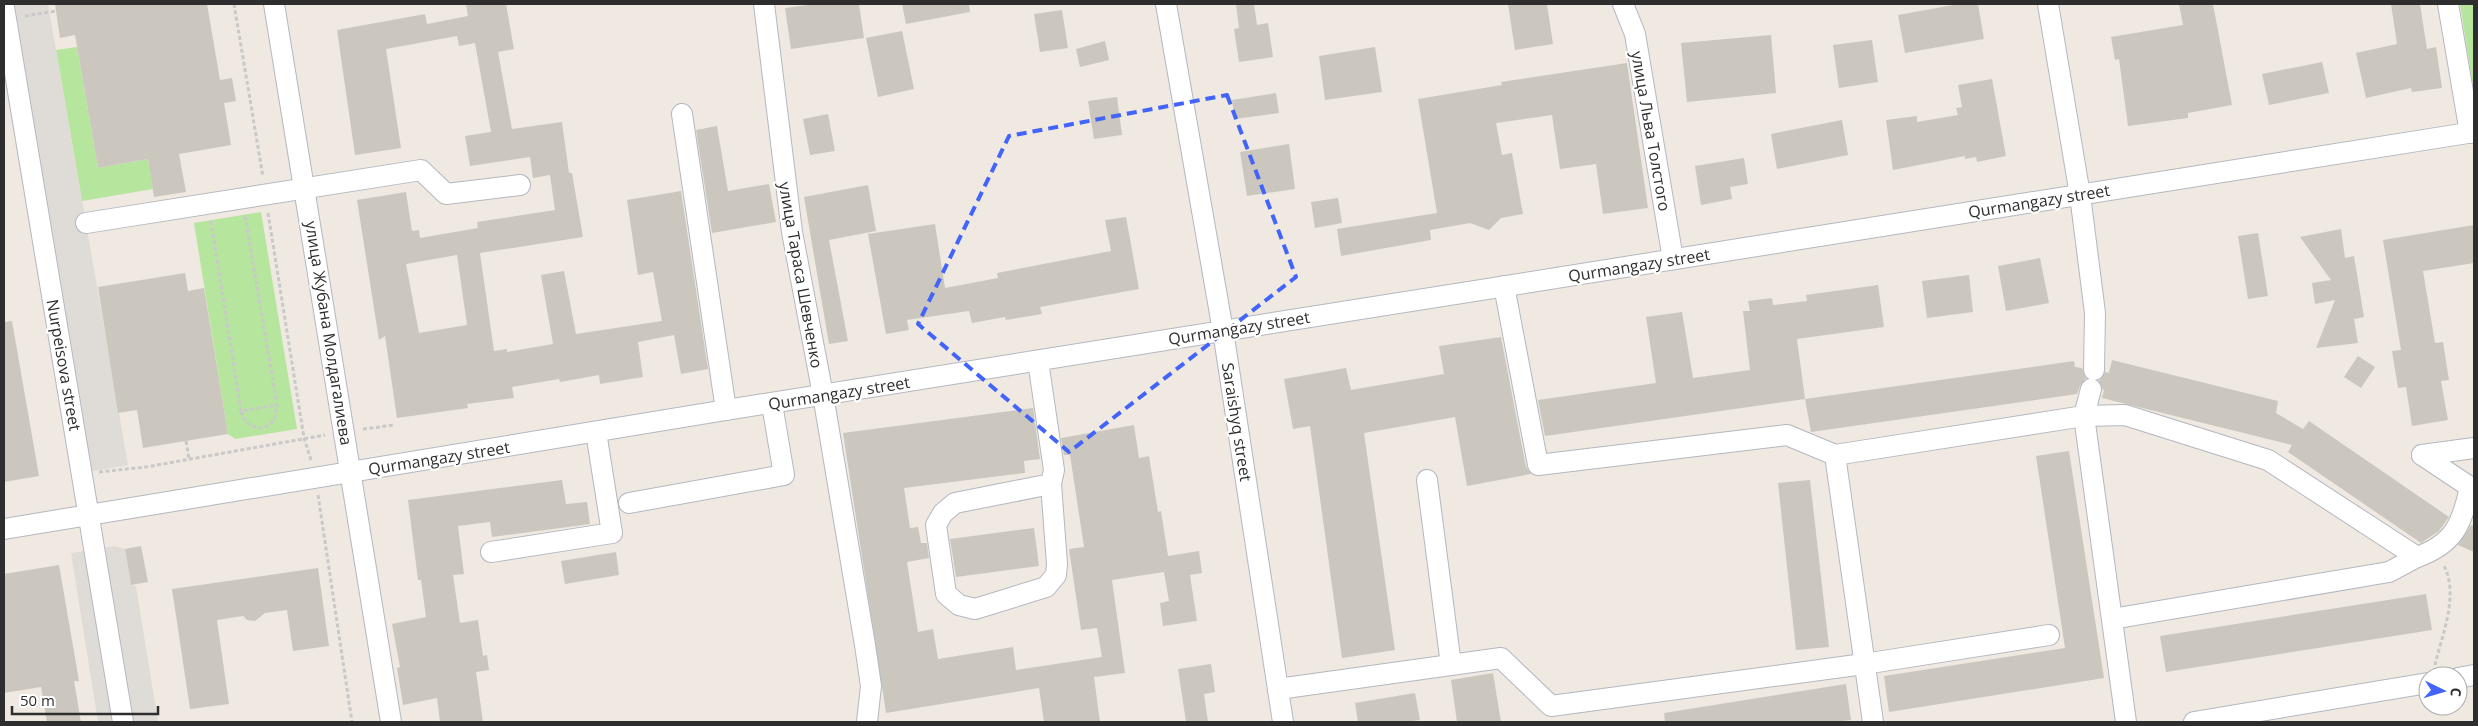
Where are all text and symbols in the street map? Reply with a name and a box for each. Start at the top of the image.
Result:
street label: улица Льва Толстого [1626,49,1676,213]
street label: Qurmangazy street [1967,179,2112,223]
street label: улица Тараса Шевченко [774,180,828,370]
street label: улица Жубана Молдагалиева [300,219,358,447]
street label: Qurmangazy street [1567,243,1712,287]
street label: Nurpeisova street [42,298,86,433]
street label: Qurmangazy street [1167,306,1312,350]
street label: Saraishyq street [1217,361,1257,483]
street label: Qurmangazy street [767,371,912,415]
street label: Qurmangazy street [367,436,512,480]
north arrow [2418,666,2468,716]
scale bar [12,684,159,716]
text: С [2447,687,2466,698]
text: 50 m [20,690,55,710]

